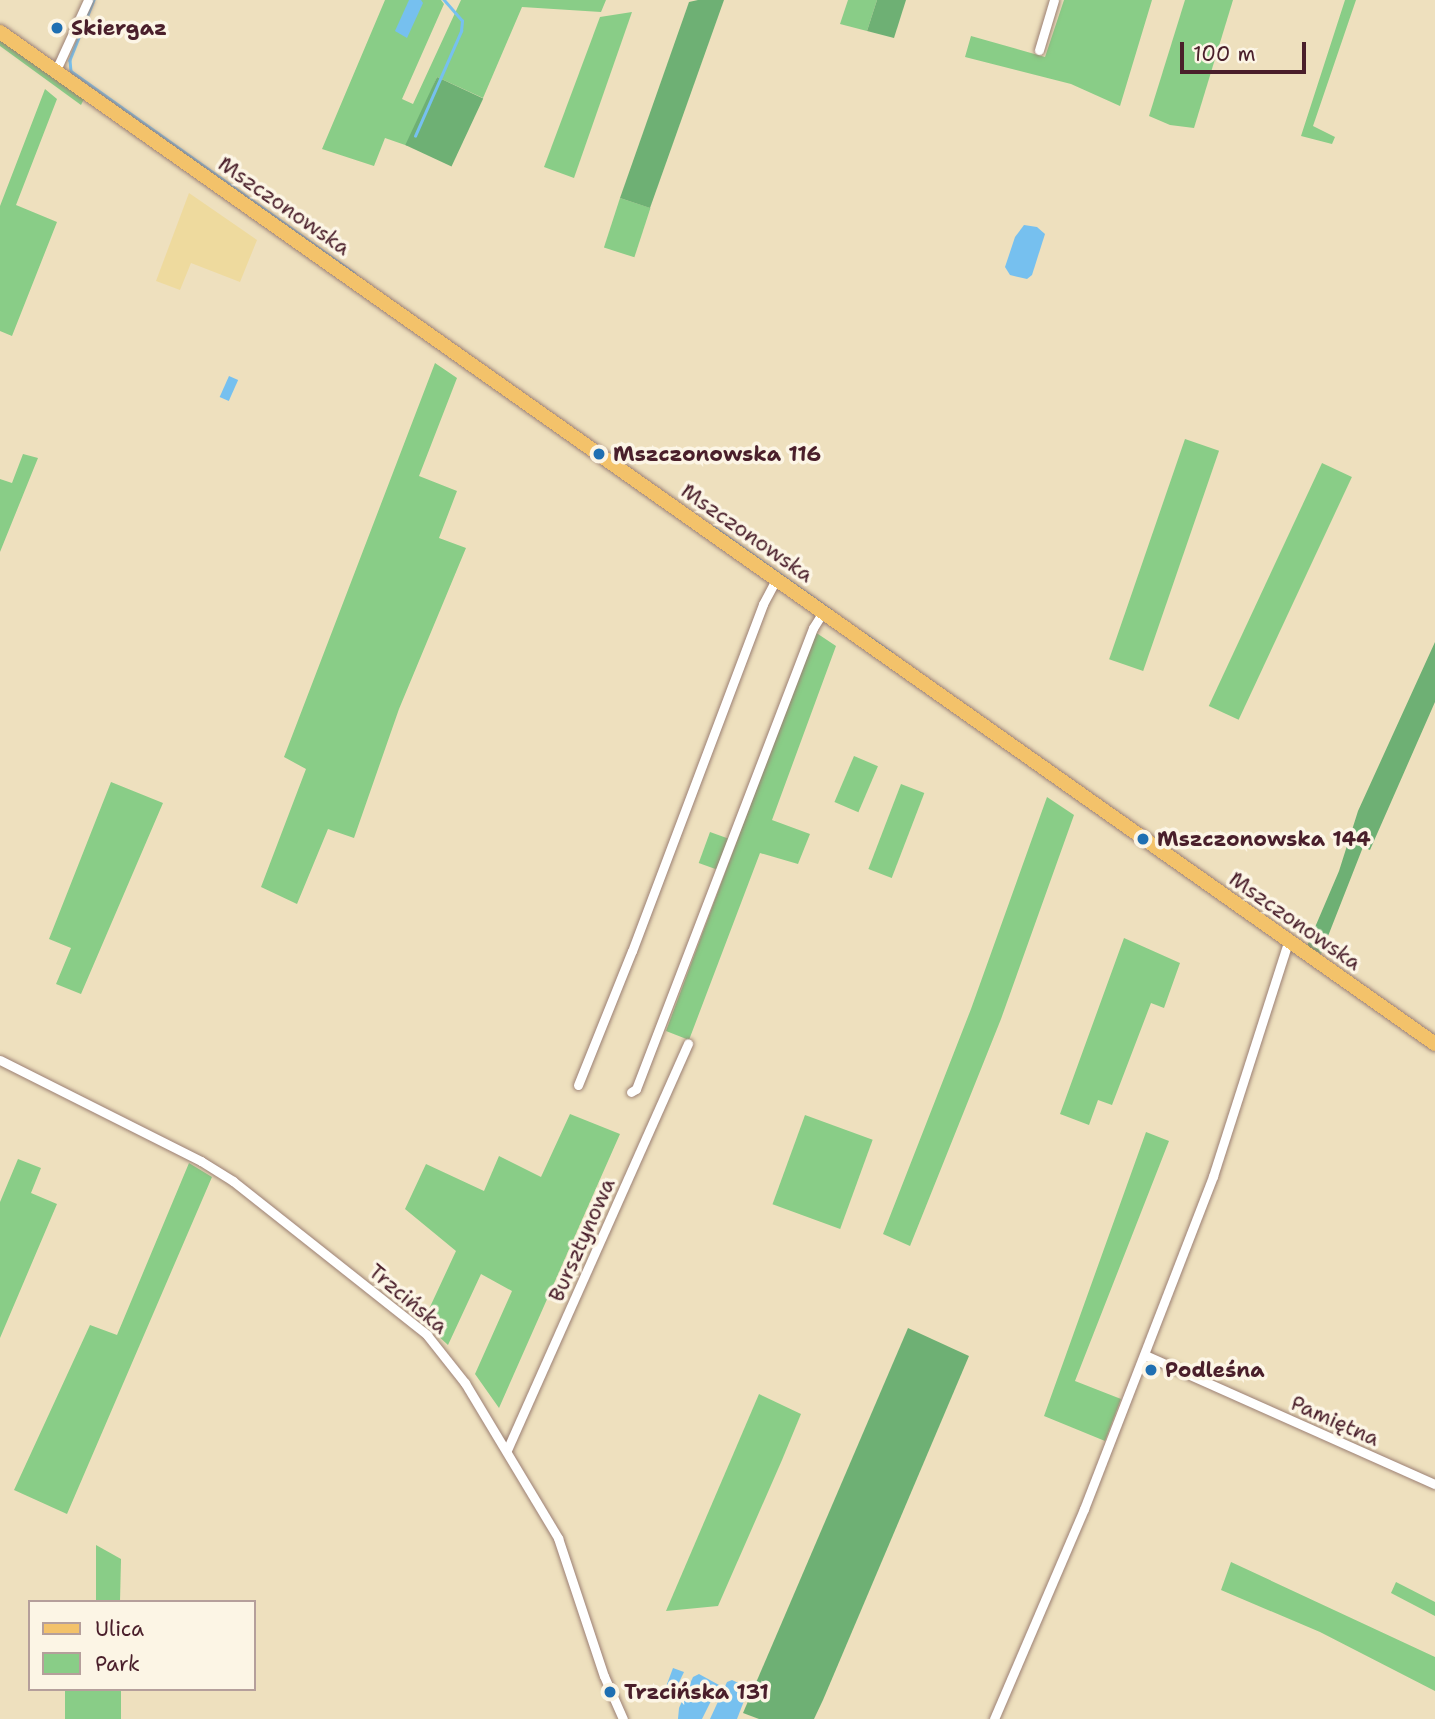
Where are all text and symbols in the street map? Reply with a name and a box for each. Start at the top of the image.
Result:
place label: Skiergaz [71,15,167,41]
marker: Skiergaz [49,20,65,36]
scale bar [1183,28,1309,72]
text: 100 m [1193,40,1256,68]
street label: Mszczonowska [213,151,355,261]
place label: Mszczonowska 116 [613,441,821,467]
marker: Mszczonowska 116 [591,446,607,462]
street label: Mszczonowska [676,478,818,588]
place label: Mszczonowska 144 [1157,826,1371,852]
marker: Mszczonowska 144 [1135,831,1151,847]
street label: Mszczonowska [1224,866,1366,976]
street label: Bursztynowa [544,1174,620,1306]
street label: Trzcińska [363,1259,453,1339]
place label: Podleśna [1165,1357,1265,1383]
marker: Podleśna [1143,1362,1159,1378]
street label: Pamiętna [1287,1390,1383,1452]
legend [28,1600,256,1691]
text: Ulica [95,1615,144,1643]
text: Park [95,1650,140,1678]
place label: Trzcińska 131 [624,1679,769,1705]
marker: Trzcińska 131 [602,1684,618,1700]

